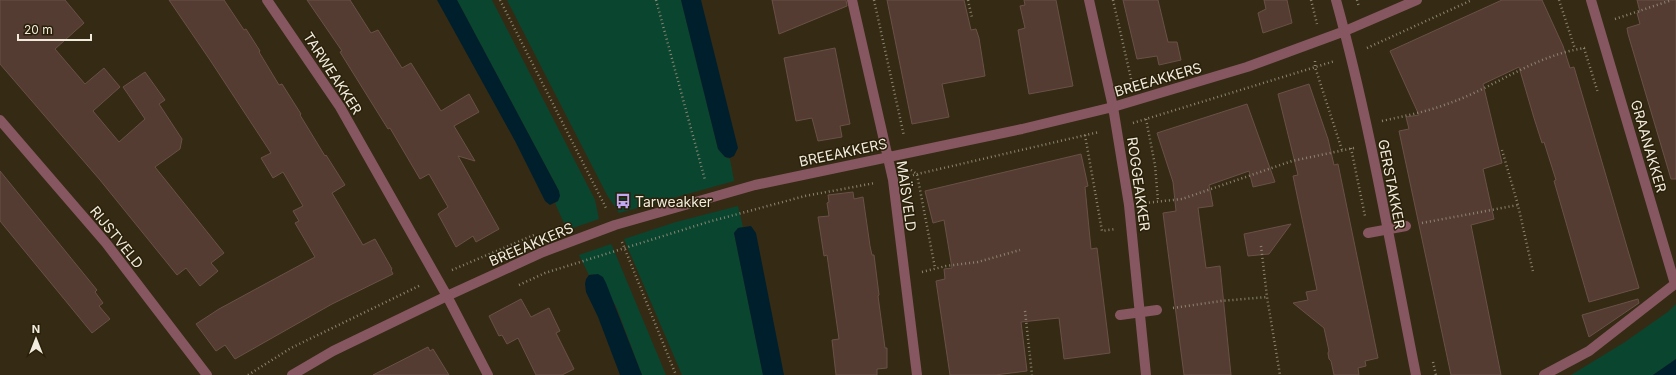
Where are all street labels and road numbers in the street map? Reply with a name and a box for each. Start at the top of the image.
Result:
street label: TARWEAKKER [300,29,366,117]
street label: BREEAKKERS [1112,58,1204,100]
street label: GRAANAKKER [1628,98,1670,194]
street label: BREEAKKERS [797,134,889,170]
street label: ROGGEAKKER [1124,136,1154,232]
street label: GERSTAKKER [1375,138,1409,230]
street label: MAÏSVELD [894,160,920,232]
street label: RIJSTVELD [87,203,147,271]
street label: BREEAKKERS [486,219,576,269]

